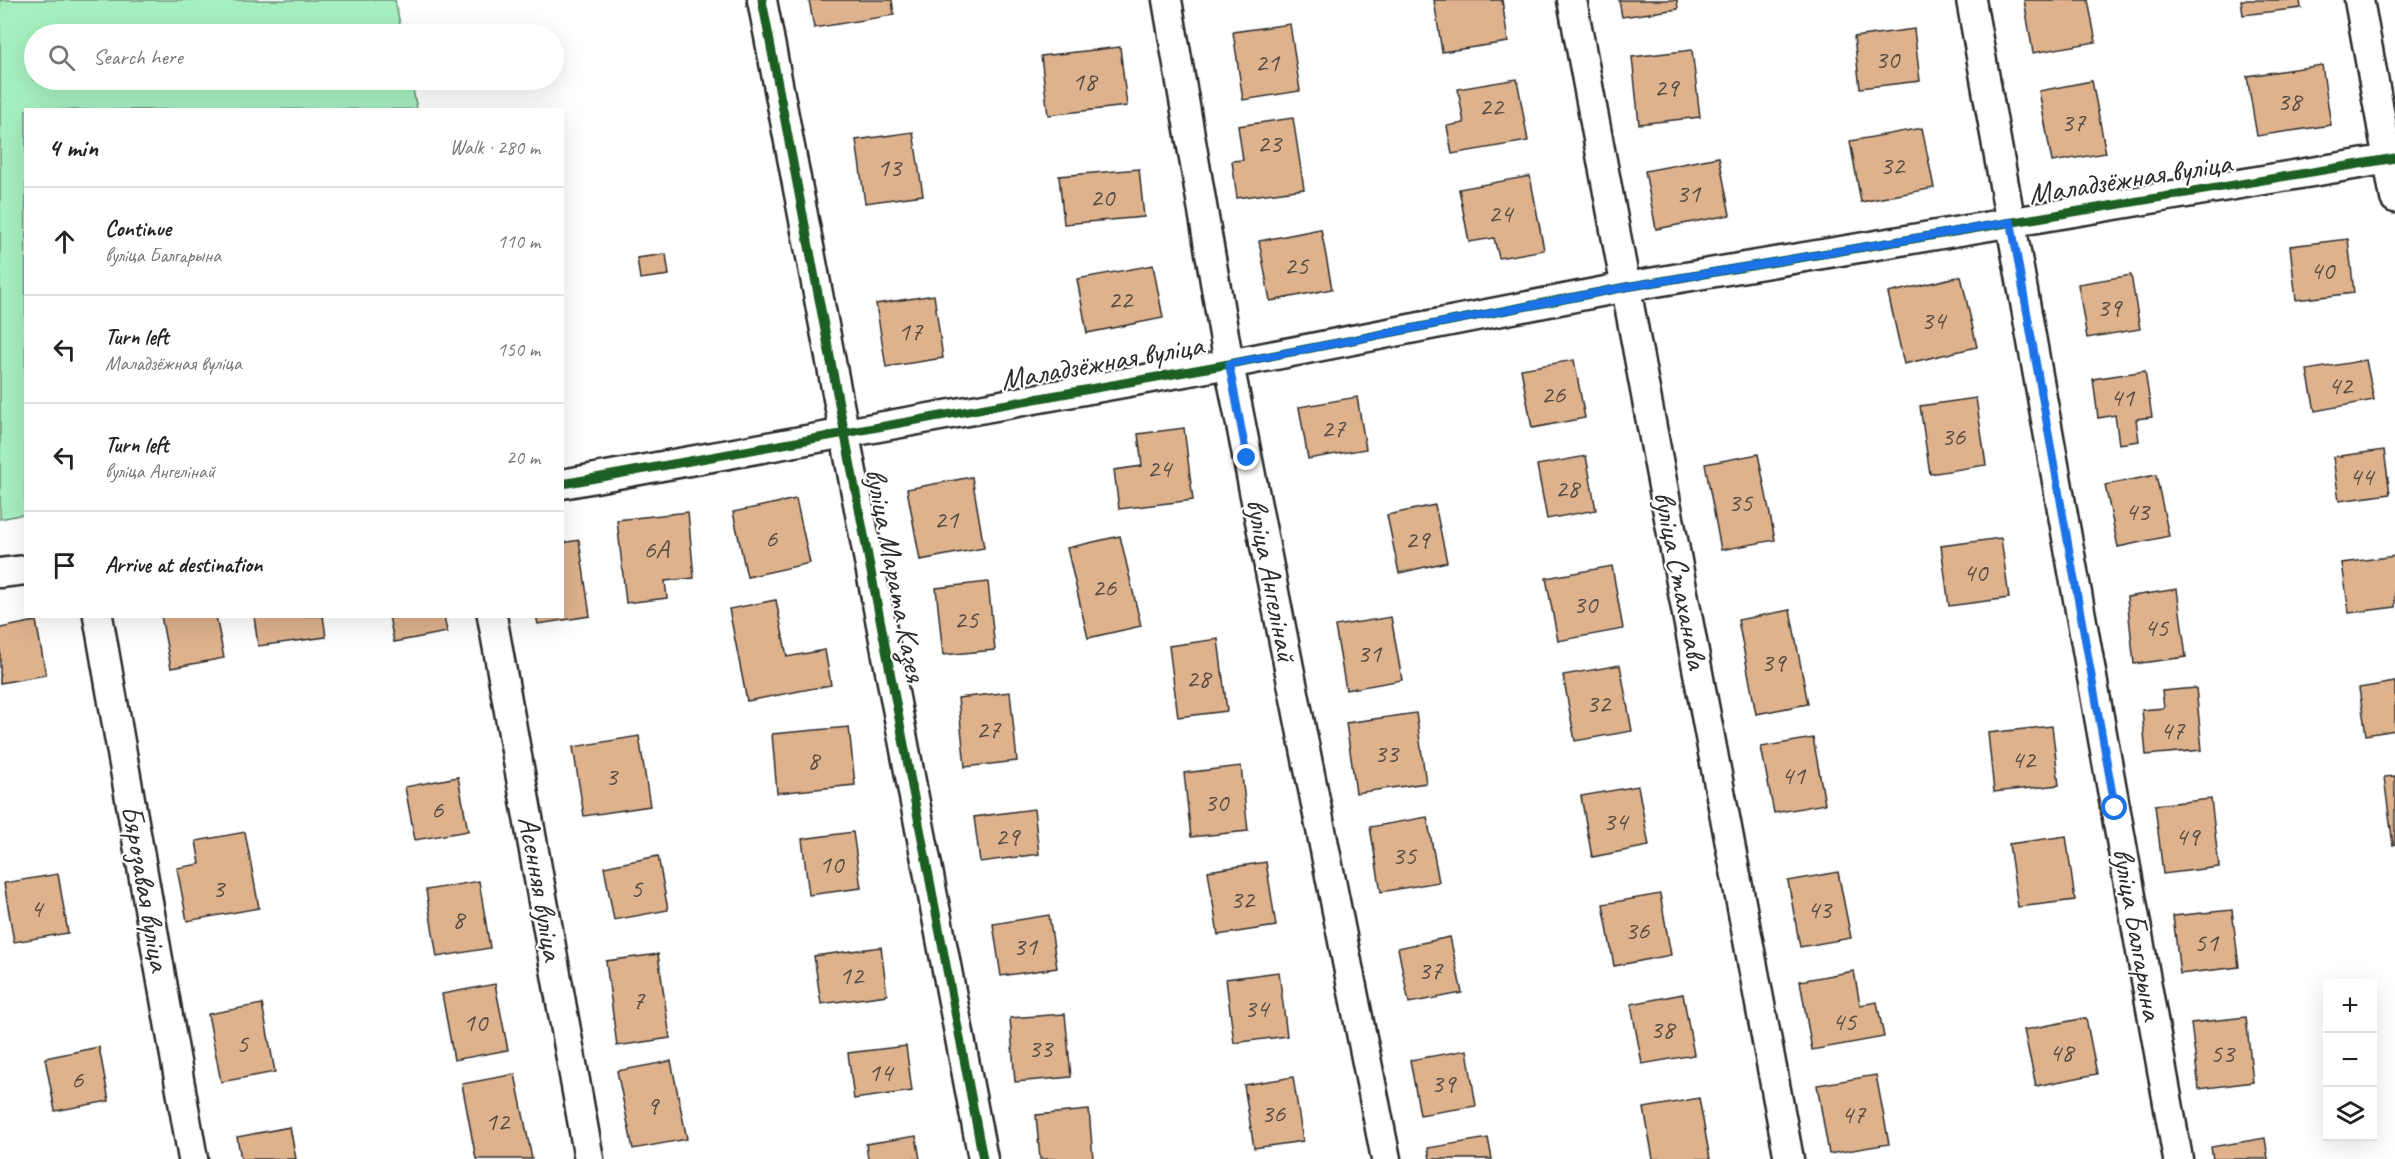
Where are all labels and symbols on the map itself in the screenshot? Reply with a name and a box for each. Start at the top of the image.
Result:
house number: 30 [1875,42,1901,76]
house number: 21 [1255,45,1281,79]
house number: 18 [1072,64,1099,98]
house number: 29 [1654,70,1680,104]
house number: 38 [2277,84,2304,118]
house number: 22 [1479,89,1505,123]
house number: 37 [2061,105,2087,139]
house number: 23 [1257,126,1283,160]
street label: Маладзёжная вуліца [2026,143,2236,213]
house number: 32 [1880,148,1906,182]
house number: 13 [877,150,903,184]
house number: 31 [1676,176,1702,210]
house number: 20 [1090,180,1116,214]
house number: 24 [1488,196,1515,230]
house number: 25 [1284,248,1310,282]
house number: 40 [2310,253,2336,287]
house number: 22 [1108,282,1134,316]
house number: 39 [2097,290,2123,324]
house number: 34 [1921,303,1948,337]
house number: 17 [898,314,924,348]
street label: Маладзёжная вуліца [998,325,1208,399]
house number: 42 [2328,368,2354,402]
house number: 26 [1541,377,1566,411]
house number: 41 [2110,380,2136,414]
house number: 27 [1321,411,1347,445]
house number: 36 [1941,419,1966,453]
route end [1233,444,1259,470]
house number: 24 [1147,451,1174,485]
house number: 44 [2349,459,2376,493]
street label: вуліца Марата Казея [857,465,936,686]
house number: 28 [1555,471,1582,505]
house number: 35 [1728,485,1754,519]
street label: вуліца Стаханава [1645,488,1717,674]
house number: 43 [2125,494,2151,528]
street label: вуліца Ангелінай [1238,495,1307,666]
house number: 21 [934,502,960,536]
house number: 6 [765,521,778,555]
house number: 29 [1405,522,1431,556]
house number: 6А [643,532,670,566]
house number: 40 [1963,555,1989,589]
house number: 26 [1092,570,1117,604]
house number: 30 [1573,587,1599,621]
house number: 25 [954,602,980,636]
house number: 45 [2144,610,2170,644]
house number: 31 [1357,636,1383,670]
house number: 39 [1761,645,1787,679]
house number: 28 [1186,661,1213,695]
house number: 32 [1586,686,1612,720]
house number: 27 [976,712,1002,746]
house number: 47 [2160,713,2186,747]
house number: 33 [1374,736,1400,770]
house number: 42 [2011,742,2037,776]
house number: 8 [807,743,822,777]
house number: 41 [1781,758,1807,792]
house number: 3 [605,759,619,793]
house number: 30 [1204,785,1230,819]
house number: 6 [431,792,444,826]
route start [2101,794,2127,820]
street label: Бярозавая вуліца [113,802,180,976]
house number: 34 [1603,804,1630,838]
street label: Асенняя вуліца [510,813,573,965]
house number: 29 [995,819,1021,853]
house number: 49 [2175,819,2201,853]
house number: 35 [1392,838,1418,872]
street label: вуліца Балгарына [2104,845,2172,1025]
house number: 10 [819,847,845,881]
house number: 3 [212,871,226,905]
house number: 5 [630,871,644,905]
house number: 32 [1230,882,1256,916]
house number: 4 [30,891,45,925]
house number: 43 [1807,892,1833,926]
house number: 8 [452,902,467,936]
house number: 36 [1625,913,1650,947]
house number: 51 [2194,925,2220,959]
house number: 31 [1013,929,1039,963]
house number: 37 [1418,953,1444,987]
house number: 12 [839,958,865,992]
house number: 7 [632,983,646,1017]
house number: 34 [1244,991,1271,1025]
house number: 45 [1832,1004,1858,1038]
house number: 10 [463,1005,489,1039]
house number: 38 [1650,1012,1677,1046]
house number: 5 [236,1026,250,1060]
house number: 33 [1028,1031,1054,1065]
house number: 48 [2049,1035,2076,1069]
house number: 53 [2210,1036,2236,1070]
house number: 14 [868,1055,895,1089]
house number: 6 [71,1062,84,1096]
house number: 39 [1431,1066,1457,1100]
house number: 9 [646,1088,660,1122]
house number: 36 [1261,1096,1286,1130]
house number: 47 [1841,1097,1867,1131]
house number: 12 [485,1104,511,1138]

